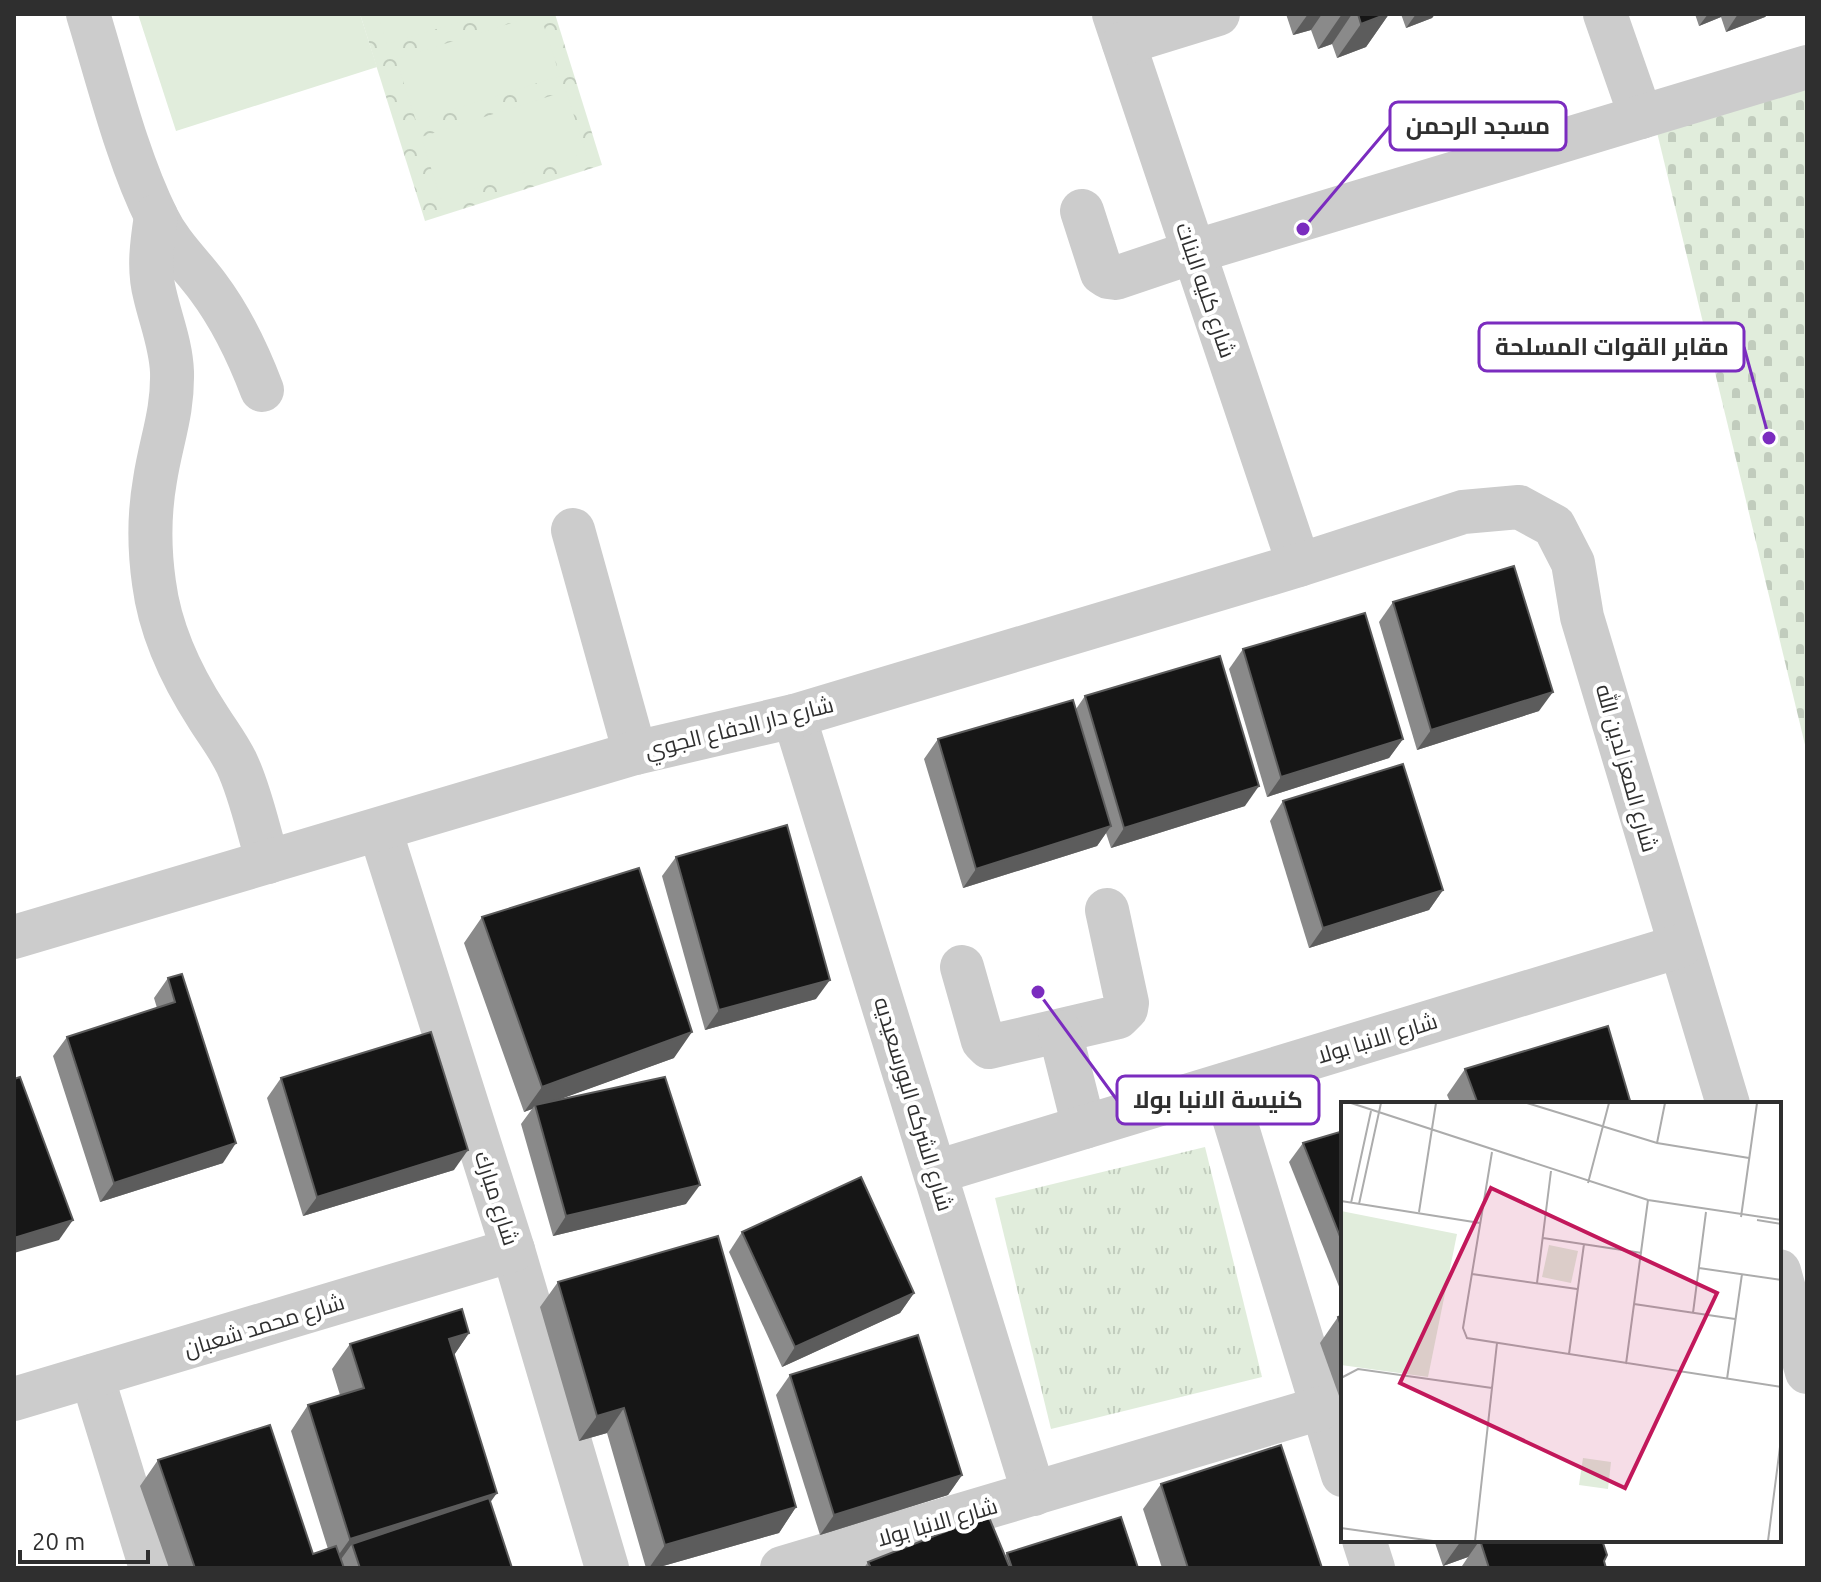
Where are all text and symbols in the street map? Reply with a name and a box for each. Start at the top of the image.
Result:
callout: مسجد الرحمن [1390,102,1566,150]
text: مسجد الرحمن [1406,112,1550,140]
street label: شارع كليه البنات [1169,219,1241,362]
callout: مقابر القوات المسلحة [1479,323,1744,371]
text: مقابر القوات المسلحة [1495,333,1729,361]
street label: شارع المعز لدين الله [1589,681,1664,855]
street label: شارع دار الدفاع الجوي [642,691,837,767]
street label: شارع الشركه البورسعيديه [867,994,959,1215]
street label: شارع الانبا بولا [1314,1007,1441,1071]
callout: كنيسة الانبا بولا [1117,1076,1319,1124]
text: كنيسة الانبا بولا [1133,1086,1303,1114]
inset map [1341,1102,1781,1542]
street label: شارع مبارك [468,1147,524,1249]
street label: شارع محمد شعبان [181,1288,348,1364]
street label: شارع الانبا بولا [874,1492,1001,1554]
scale bar [20,1514,148,1564]
text: 20 m [32,1528,85,1555]

